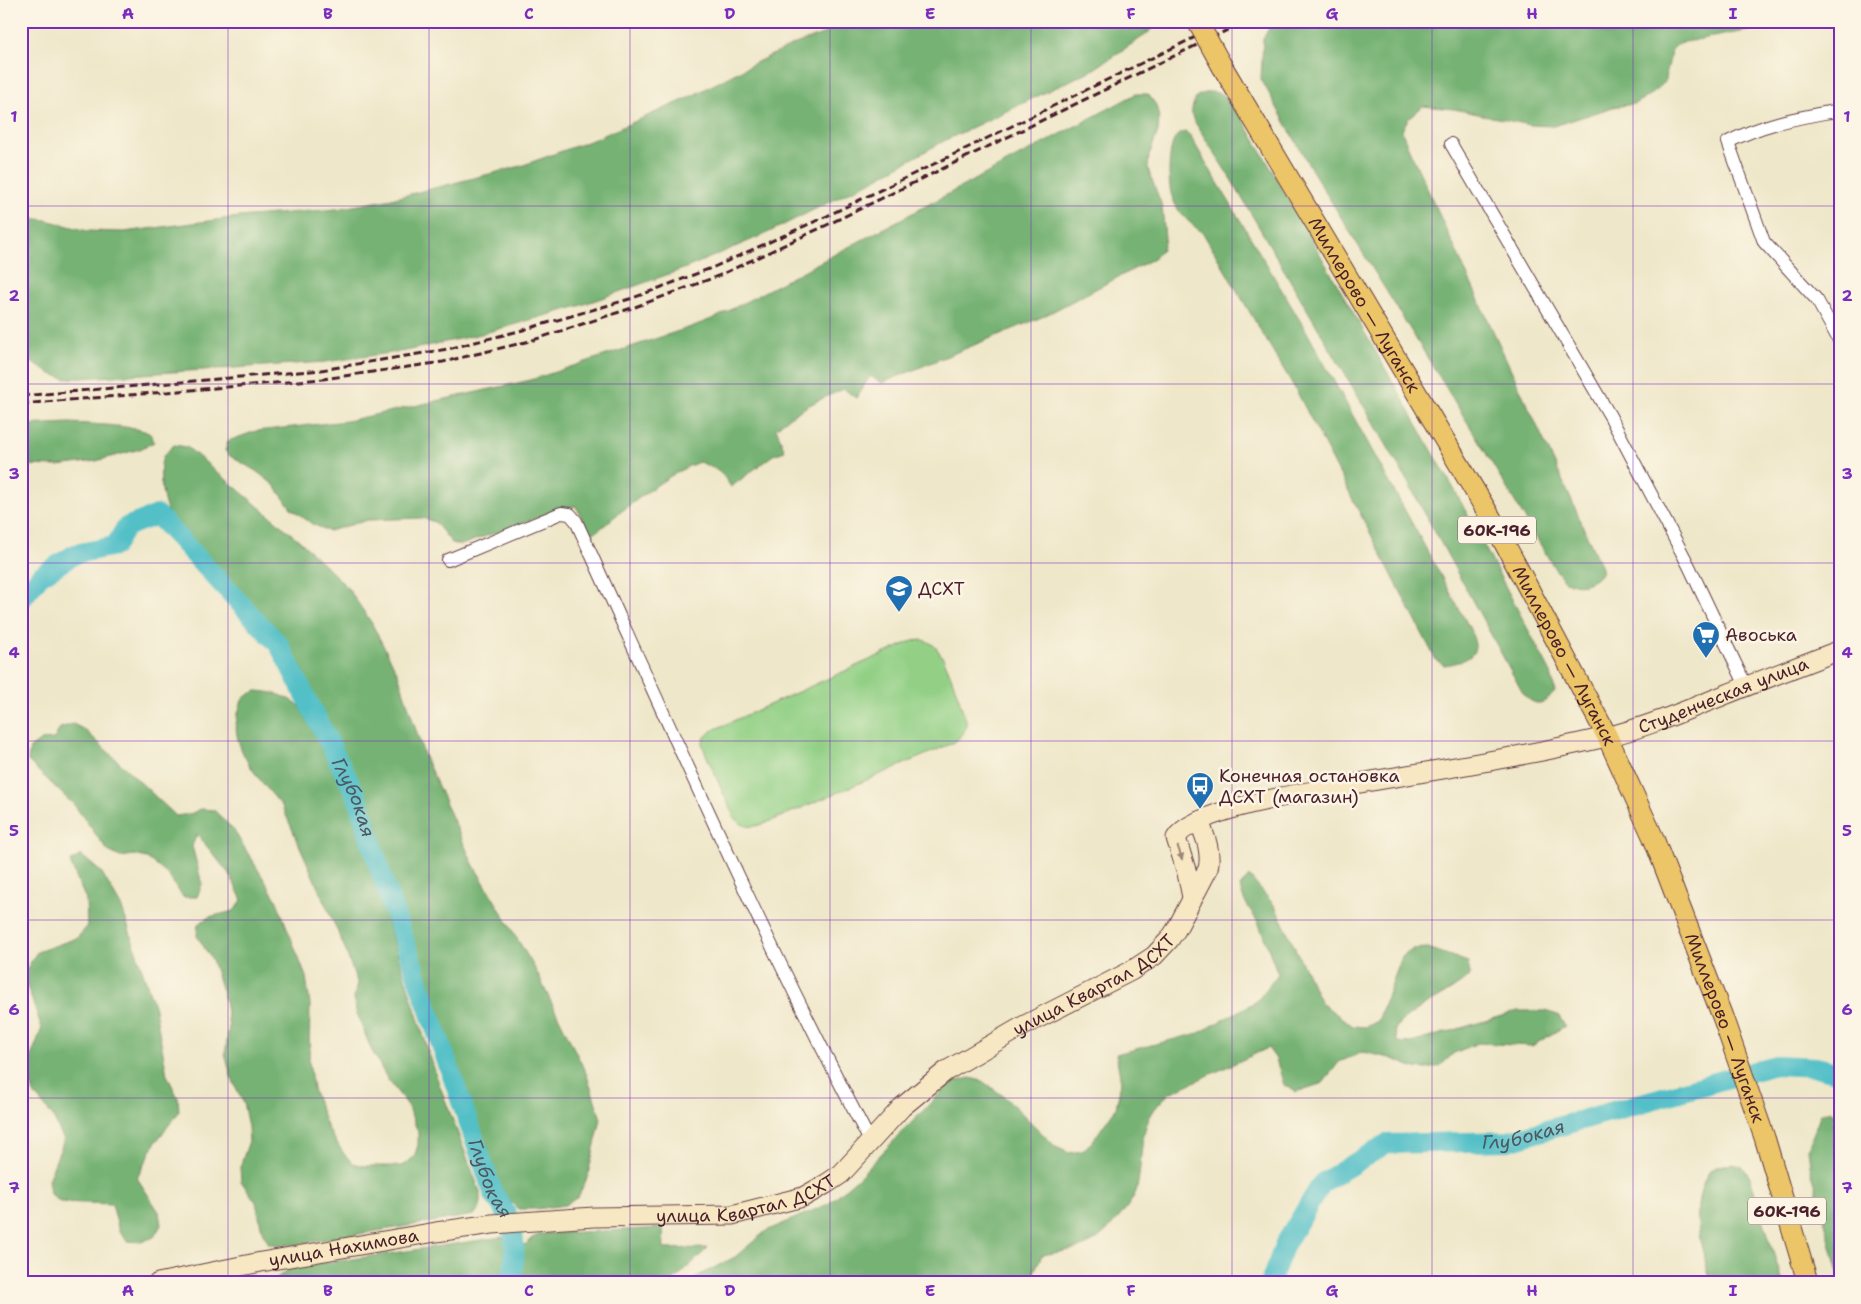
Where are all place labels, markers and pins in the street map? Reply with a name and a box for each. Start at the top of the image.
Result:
school or university icon: ДСХТ [884,574,914,613]
place label: ДСХТ [918,577,965,601]
supermarket icon: Авоська [1691,620,1721,659]
place label: Авоська [1725,623,1797,647]
place label: Конечная остановка ДСХТ (магазин) [1219,764,1400,809]
bus stop icon: Конечная остановка ДСХТ (магазин) [1185,771,1215,810]

